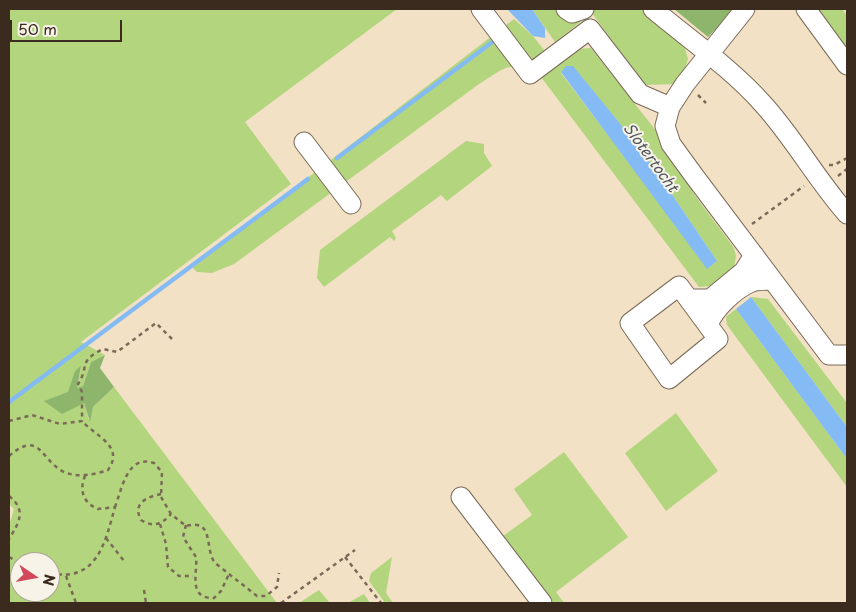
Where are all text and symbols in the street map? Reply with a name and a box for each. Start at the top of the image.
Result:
scale bar [12,10,125,42]
text: 50 m [18,17,57,40]
water label: Slotertocht [619,120,681,196]
north arrow [10,552,60,602]
text: N [38,572,61,588]

